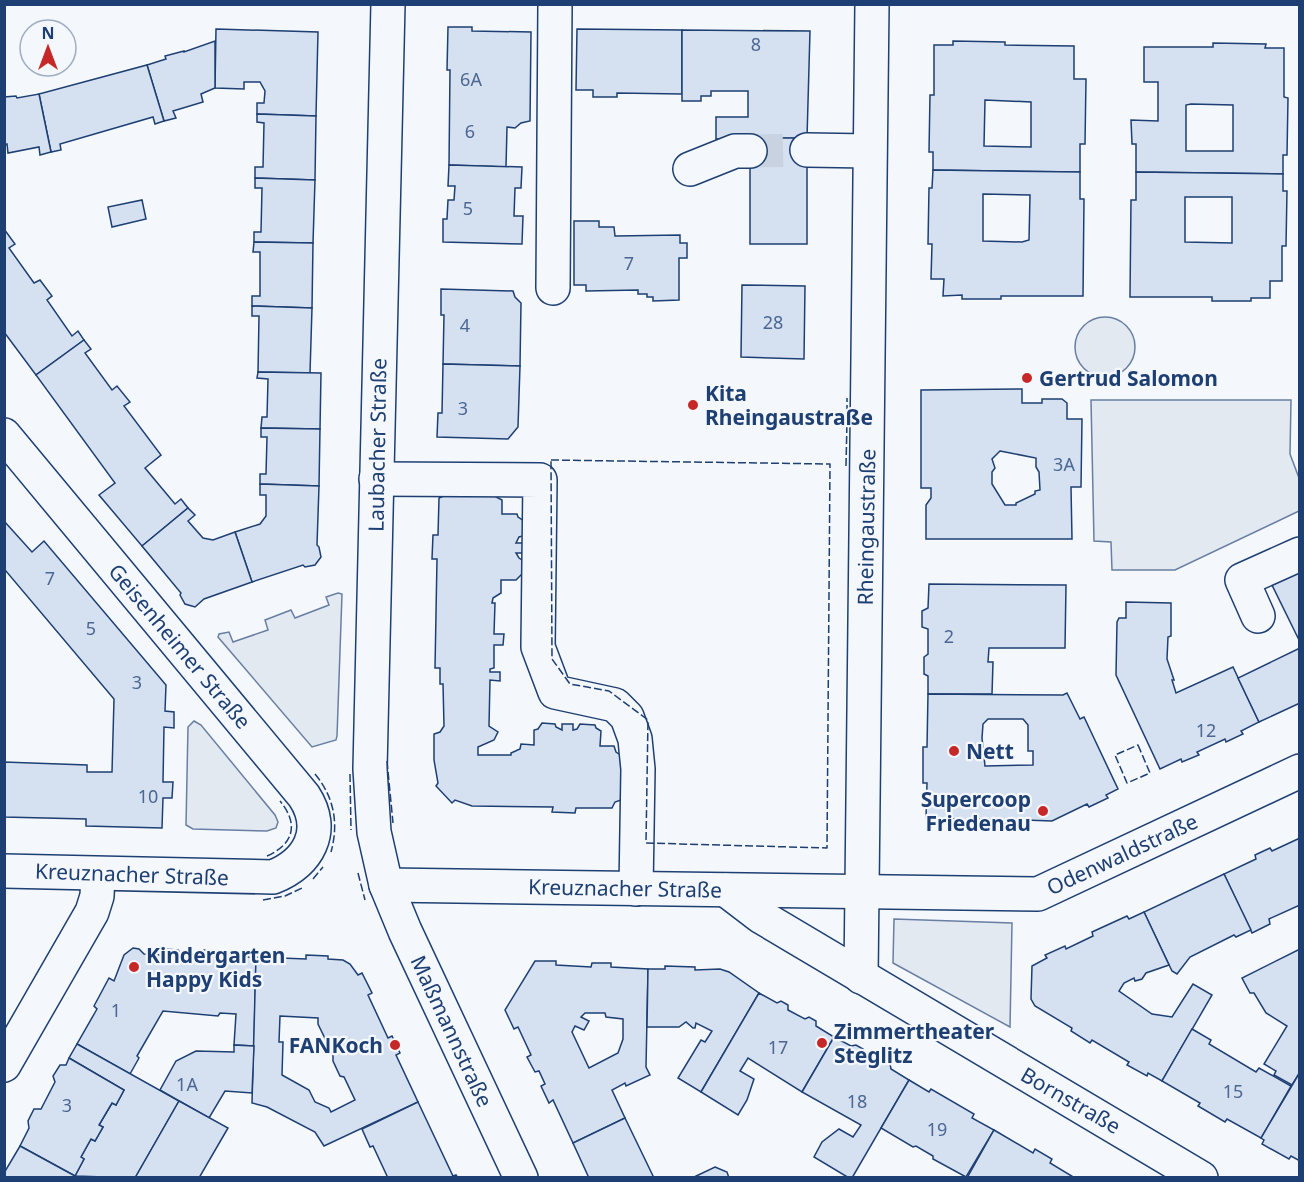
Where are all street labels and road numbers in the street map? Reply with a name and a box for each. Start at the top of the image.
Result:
street label: Laubacher Straße [361,358,393,532]
street label: Rheingaustraße [851,448,881,606]
street label: Geisenheimer Straße [103,558,257,734]
street label: Odenwaldstraße [1042,807,1202,901]
street label: Kreuznacher Straße [35,857,229,891]
street label: Kreuznacher Straße [528,872,722,904]
street label: Maßmannstraße [405,951,499,1111]
street label: Bornstraße [1016,1060,1126,1140]

